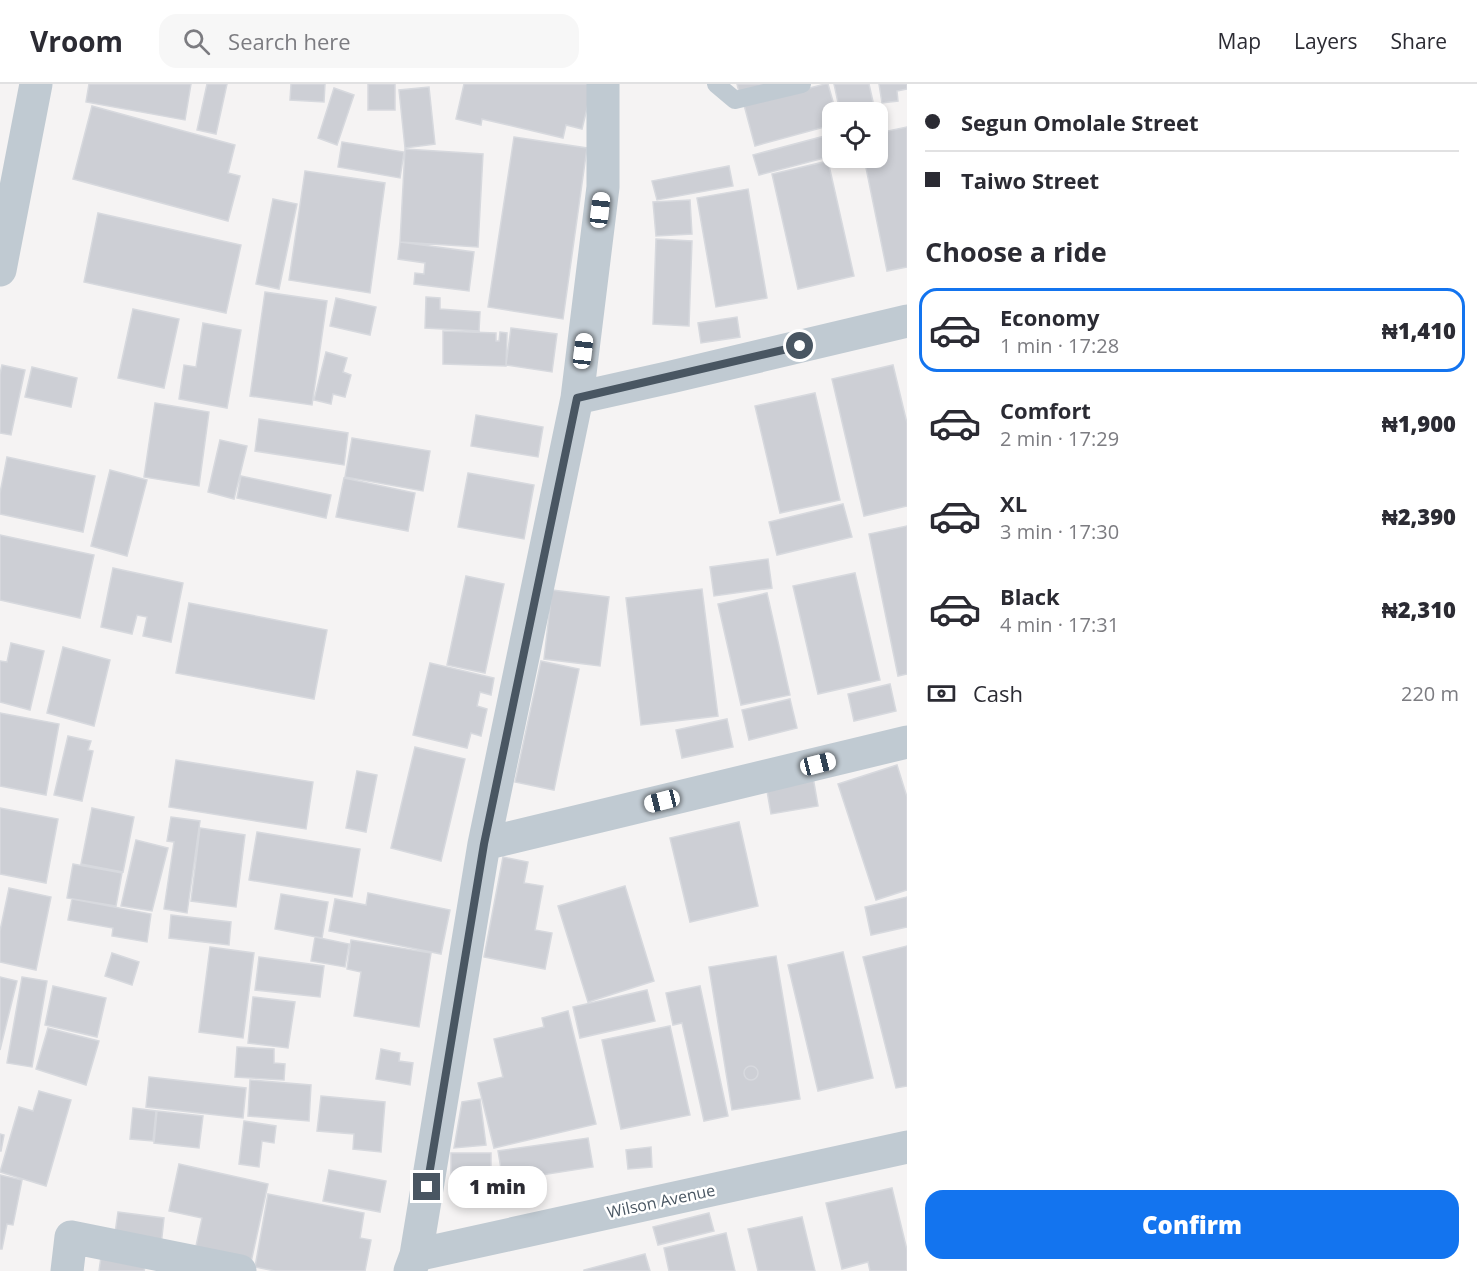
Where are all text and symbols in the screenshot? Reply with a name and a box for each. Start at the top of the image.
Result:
search box [159,14,579,68]
text: Vroom [30,22,123,60]
icon: search [180,25,213,58]
text: Search here [228,26,351,56]
text: Map [1218,27,1261,55]
text: Layers [1294,27,1358,55]
text: Share [1391,27,1447,55]
map controls [822,102,888,168]
button: locate [822,102,888,168]
text: Segun Omolale Street [961,107,1199,137]
text: Taiwo Street [961,165,1099,195]
car [589,191,611,229]
text: Choose a ride [925,233,1107,270]
text: Economy [1000,302,1099,332]
icon: car [928,303,982,357]
text: ₦1,410 [1382,315,1456,345]
car [572,332,594,370]
route start [786,332,813,359]
text: 1 min · 17:28 [1000,332,1119,359]
text: Comfort [1000,395,1091,425]
icon: car [928,396,982,450]
text: ₦1,900 [1382,408,1456,438]
text: 2 min · 17:29 [1000,425,1119,452]
text: XL [1000,488,1027,518]
icon: car [928,489,982,543]
text: ₦2,390 [1382,501,1456,531]
text: 3 min · 17:30 [1000,518,1119,545]
text: Black [1000,581,1060,611]
icon: car [928,582,982,636]
text: ₦2,310 [1382,594,1456,624]
text: 4 min · 17:31 [1000,611,1119,638]
icon: cash [925,677,958,710]
text: Cash [973,678,1023,708]
text: 220 m [1401,680,1459,707]
car [798,751,838,777]
car [642,788,682,814]
callout: 1 min [448,1166,547,1208]
route end [413,1173,440,1200]
text: 1 min [469,1173,526,1200]
street label: Wilson Avenue [605,1179,717,1223]
button: Confirm [925,1190,1459,1259]

